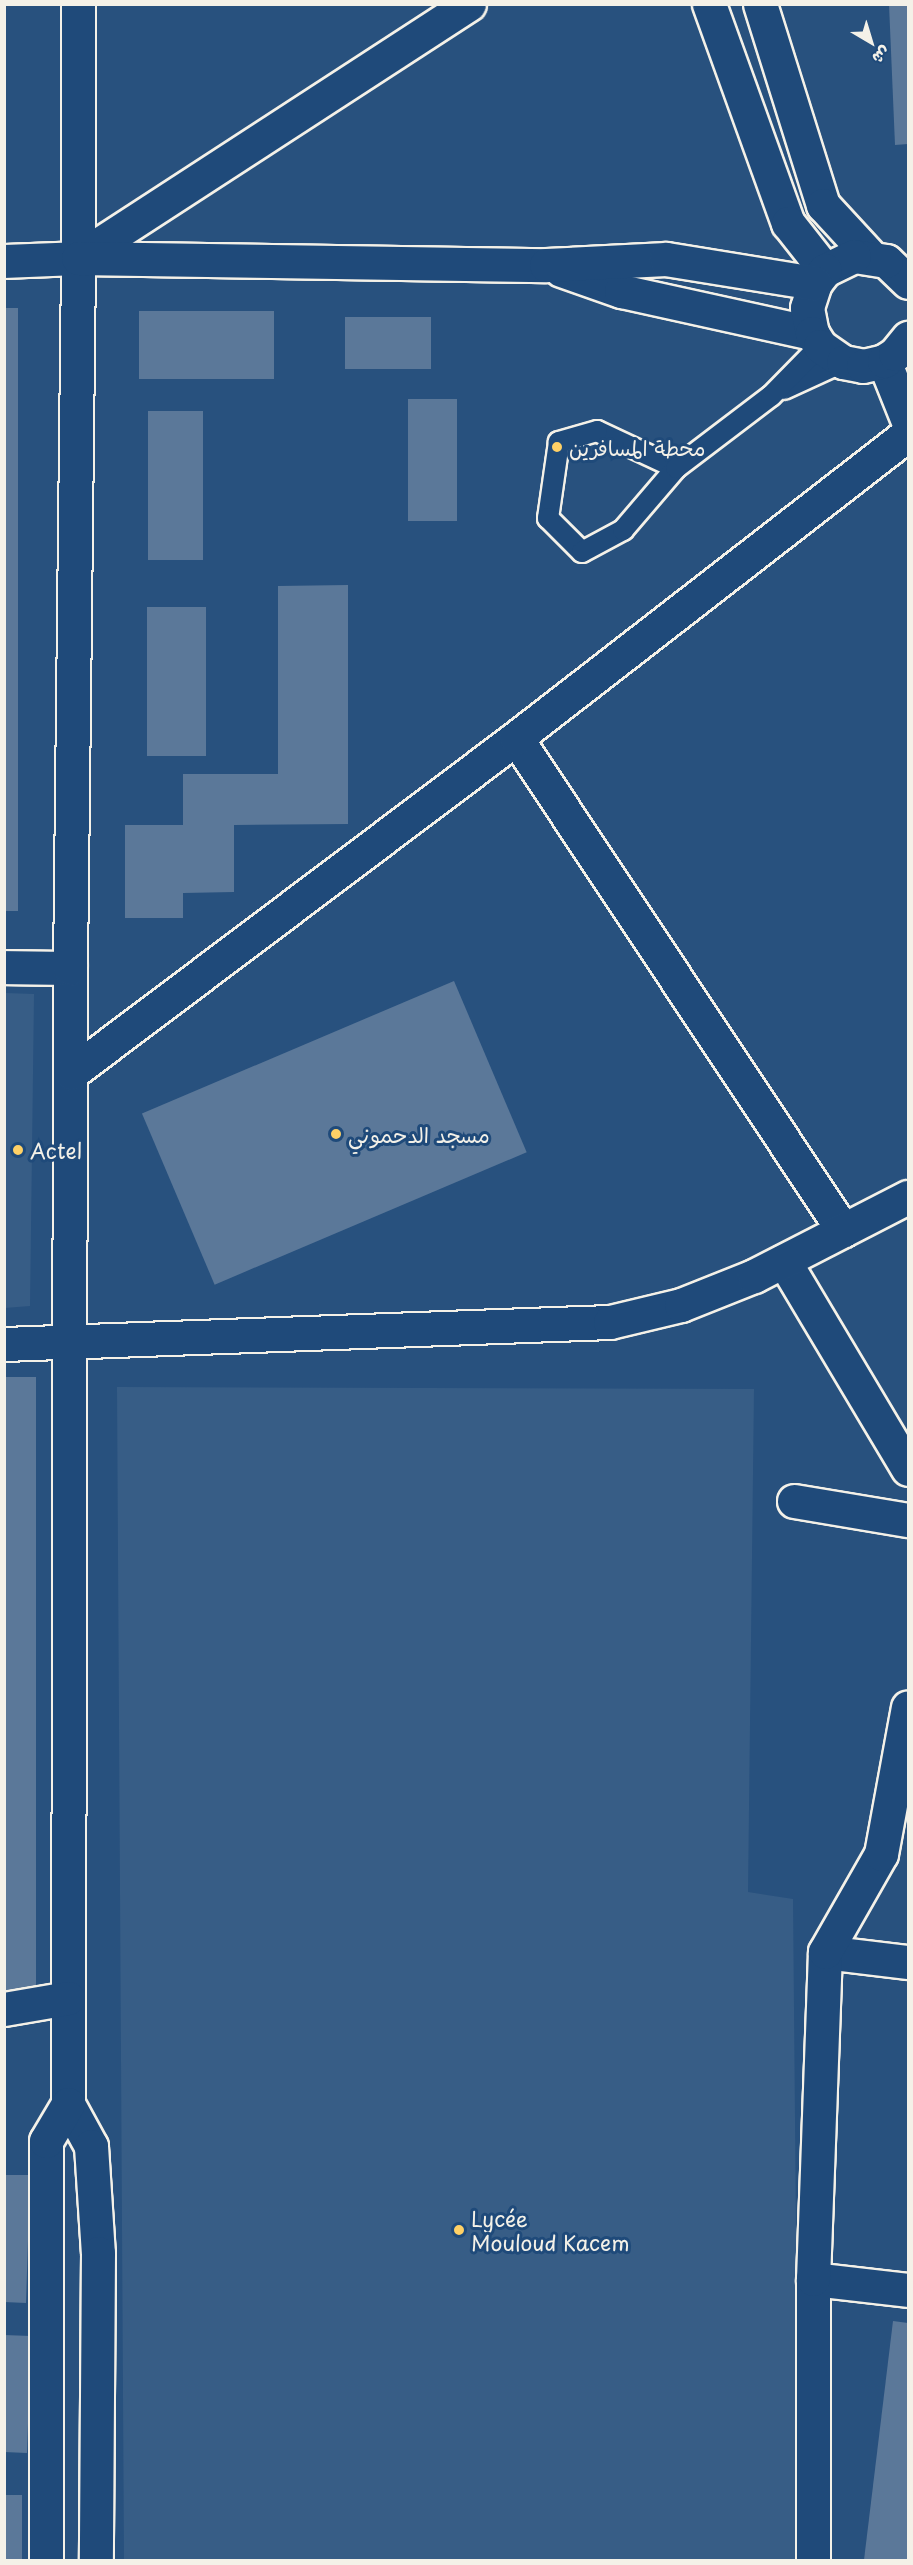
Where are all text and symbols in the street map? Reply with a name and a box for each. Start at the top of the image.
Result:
north arrow [841,12,901,72]
text: ش [868,41,896,71]
place label: محطة المسافرين [569,434,705,460]
marker: محطة المسافرين [550,440,564,454]
place label: مسجد الدحموني [348,1121,490,1147]
marker: مسجد الدحموني [329,1127,343,1141]
place label: Actel [30,1137,82,1163]
marker: Actel [11,1143,25,1157]
place label: Lycée Mouloud Kacem [471,2205,629,2255]
marker: Lycée Mouloud Kacem [452,2223,466,2237]

